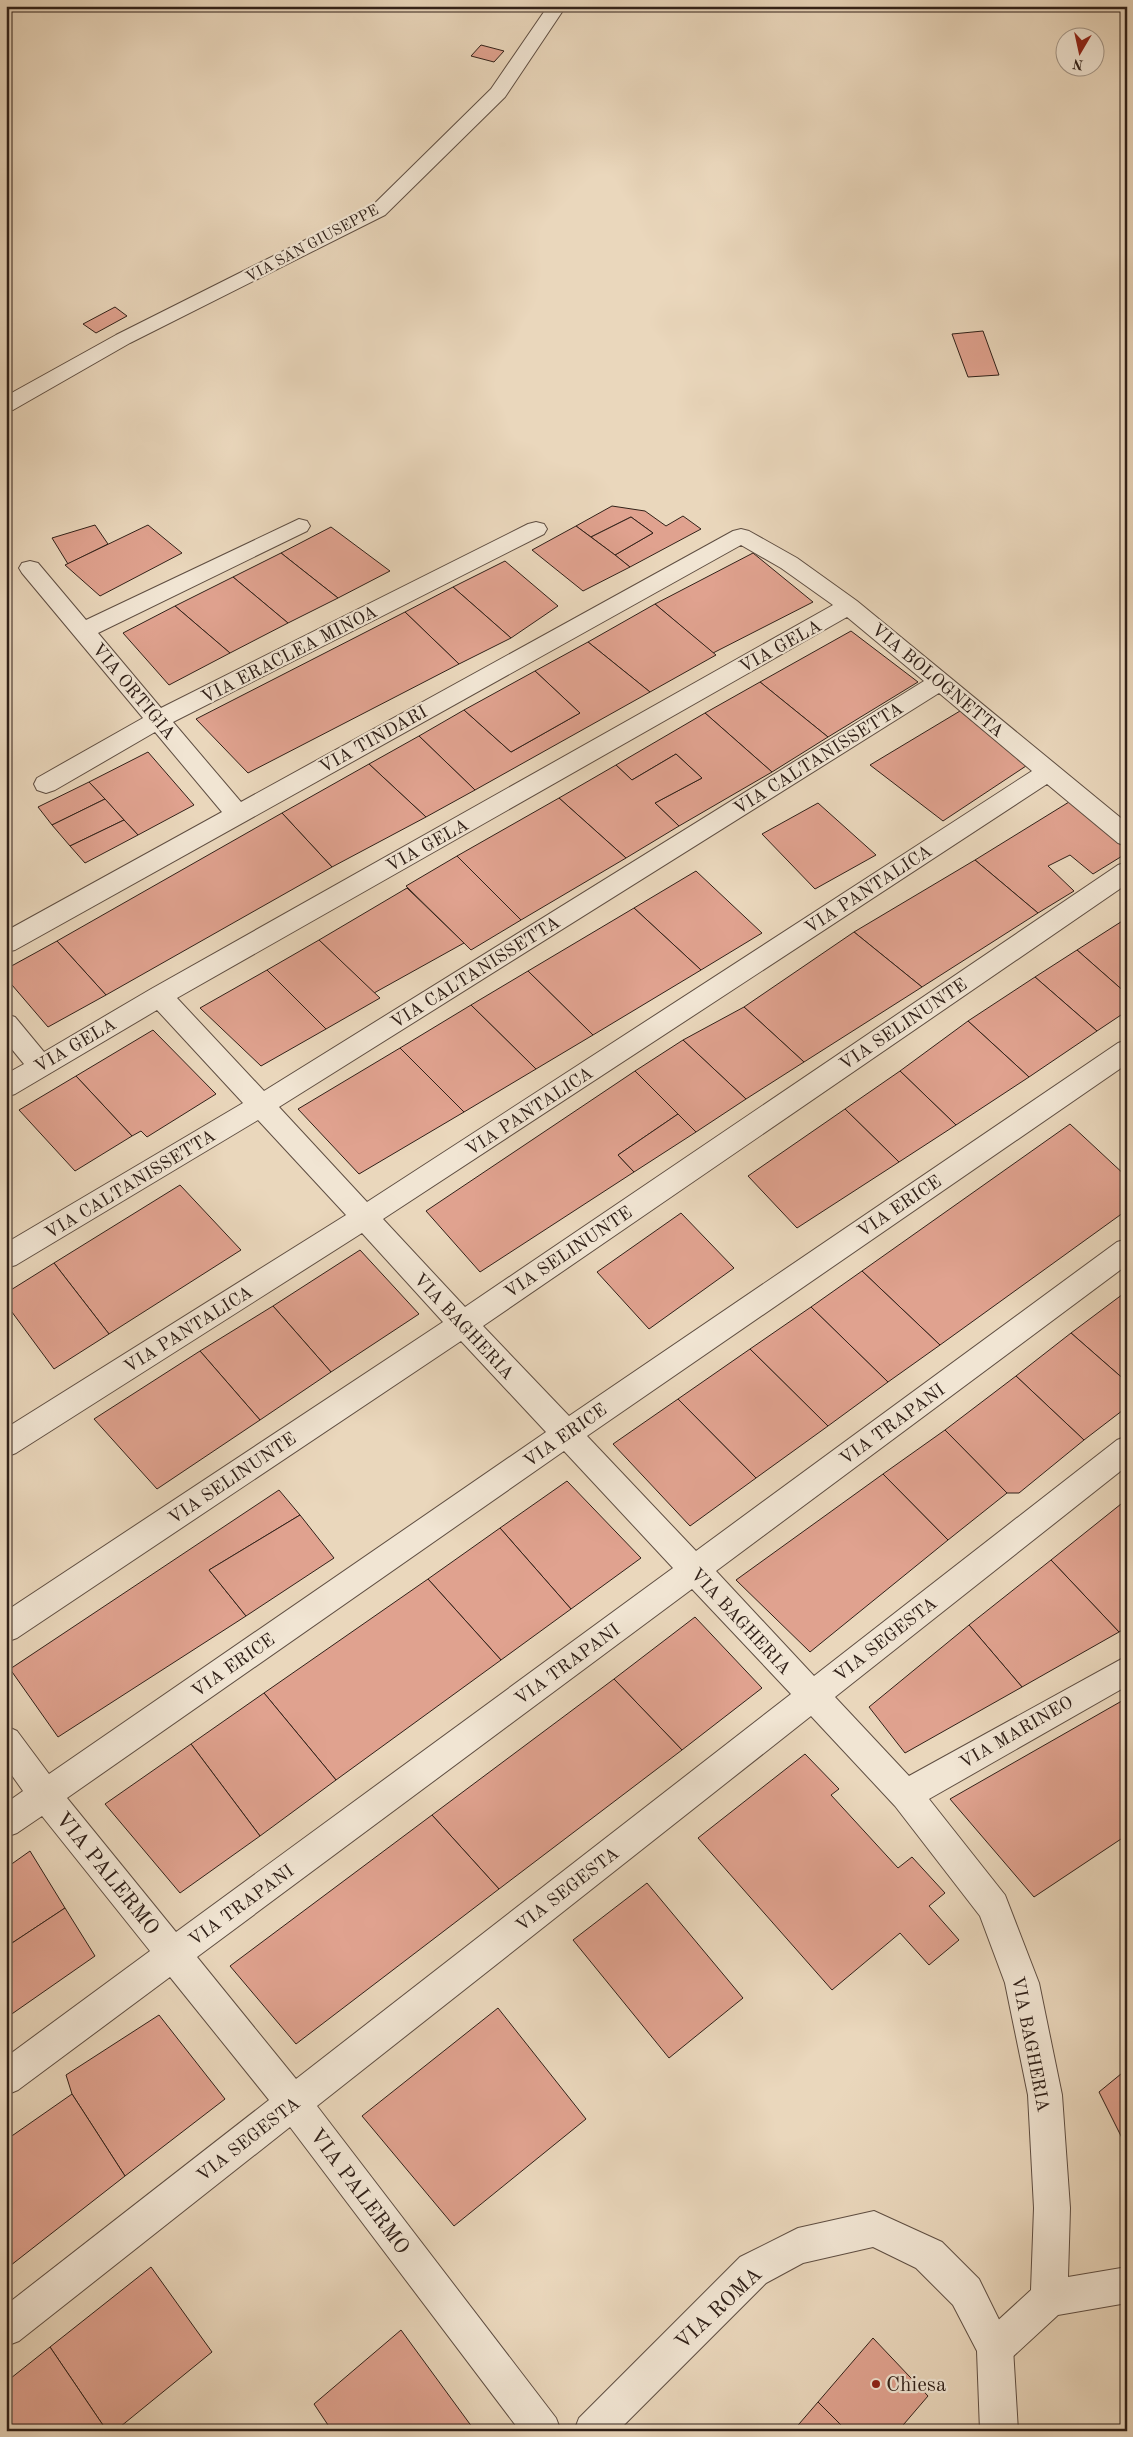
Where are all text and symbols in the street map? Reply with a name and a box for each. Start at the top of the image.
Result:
north arrow [1056,28,1106,78]
text: N [1071,56,1085,72]
street label: VIA SAN GIUSEPPE [244,203,382,286]
street label: VIA ERACLEA MINOA [199,603,380,707]
street label: VIA GELA [736,617,825,677]
street label: VIA BOLOGNETTA [868,620,1007,741]
street label: VIA ORTIGIA [88,640,179,743]
street label: VIA CALTANISSETTA [731,699,906,818]
street label: VIA TINDARI [317,703,430,777]
street label: VIA GELA [383,816,472,876]
street label: VIA PANTALICA [802,842,936,938]
street label: VIA CALTANISSETTA [388,913,563,1032]
street label: VIA SELINUNTE [837,976,971,1074]
street label: VIA GELA [32,1015,120,1076]
street label: VIA PANTALICA [463,1064,597,1160]
street label: VIA CALTANISSETTA [42,1127,219,1243]
street label: VIA ERICE [854,1172,945,1241]
street label: VIA SELINUNTE [502,1204,636,1302]
street label: VIA BAGHERIA [410,1270,517,1383]
street label: VIA PANTALICA [121,1283,256,1377]
street label: VIA TRAPANI [837,1381,948,1469]
street label: VIA ERICE [521,1401,610,1471]
street label: VIA SELINUNTE [166,1430,300,1528]
street label: VIA BAGHERIA [687,1565,794,1678]
street label: VIA SEGESTA [831,1594,941,1685]
street label: VIA TRAPANI [512,1621,623,1709]
street label: VIA ERICE [189,1631,278,1701]
street label: VIA MARINEO [957,1693,1076,1773]
street label: VIA PALERMO [51,1809,163,1939]
street label: VIA SEGESTA [513,1844,623,1935]
street label: VIA TRAPANI [186,1862,297,1950]
street label: VIA BAGHERIA [1008,1975,1052,2114]
street label: VIA SEGESTA [194,2094,304,2185]
street label: VIA PALERMO [305,2125,413,2259]
street label: VIA ROMA [672,2264,766,2354]
place label: Chiesa [886,2375,946,2396]
marker: Chiesa [870,2378,882,2390]

